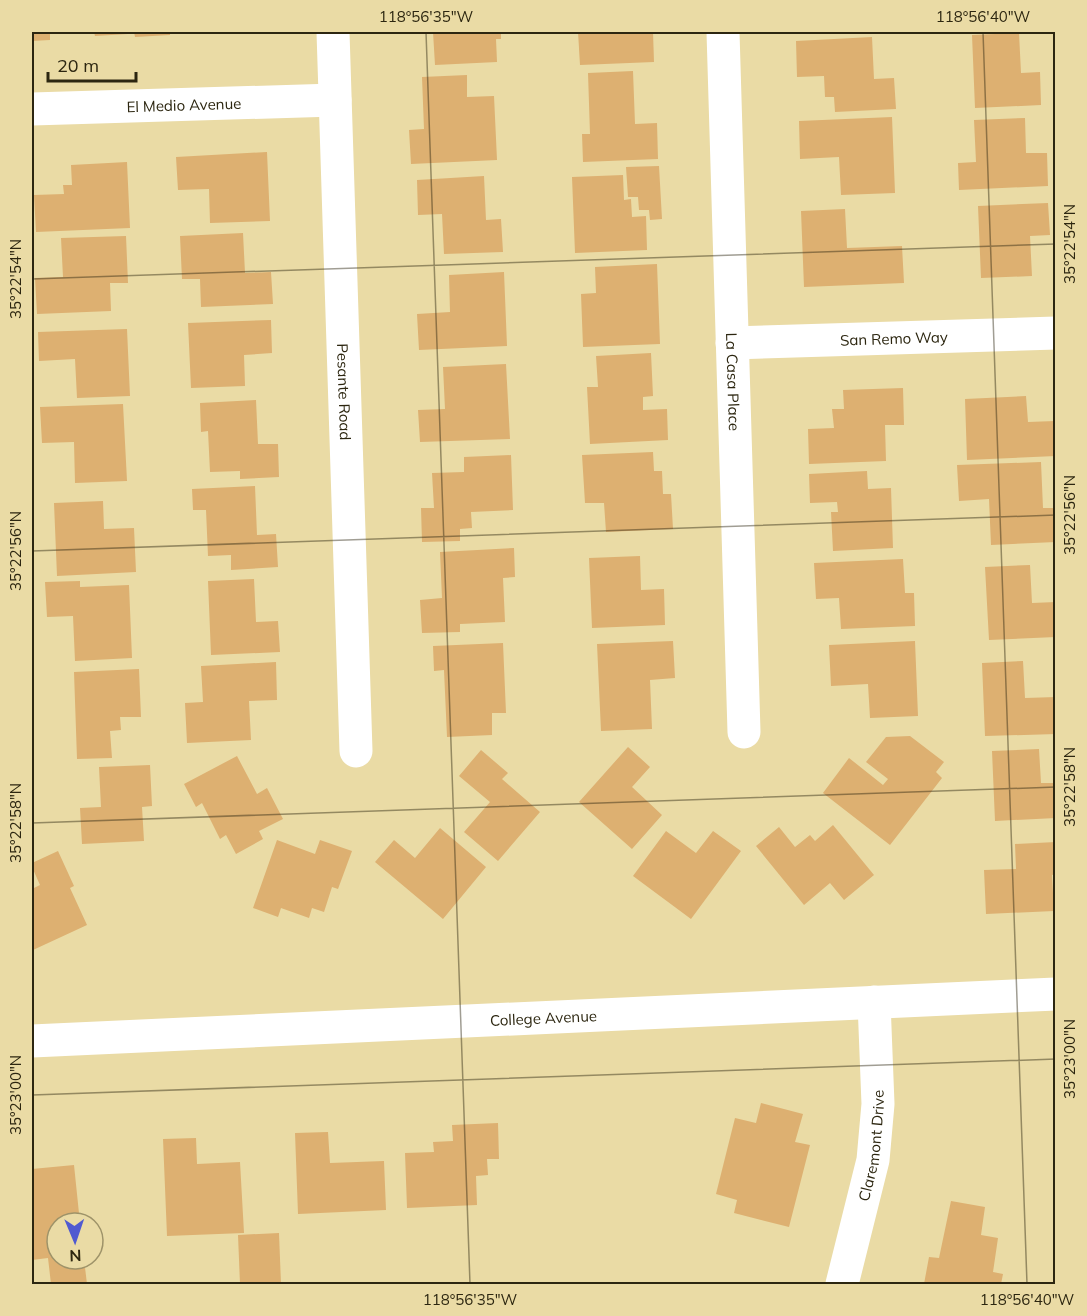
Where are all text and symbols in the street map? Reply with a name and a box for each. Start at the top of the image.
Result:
text: 118°56'35"W [379,7,474,26]
text: 118°56'40"W [936,7,1031,26]
scale bar [48,45,136,83]
text: 20 m [57,54,99,77]
street label: El Medio Avenue [126,93,242,116]
text: 35°22'54"N [1060,204,1079,284]
text: 35°22'54"N [6,239,25,319]
street label: San Remo Way [840,327,948,349]
street label: La Casa Place [723,332,744,431]
street label: Pesante Road [333,343,356,441]
text: 35°22'56"N [1060,475,1079,555]
text: 35°22'56"N [6,511,25,591]
text: 35°22'58"N [1060,747,1079,827]
text: 35°22'58"N [6,783,25,863]
street label: College Avenue [490,1006,597,1029]
text: 35°23'00"N [1060,1019,1079,1099]
text: 35°23'00"N [6,1055,25,1135]
street label: Claremont Drive [854,1089,888,1203]
north arrow [45,1211,105,1271]
text: N [69,1246,82,1266]
text: 118°56'35"W [423,1290,518,1309]
text: 118°56'40"W [980,1290,1075,1309]

